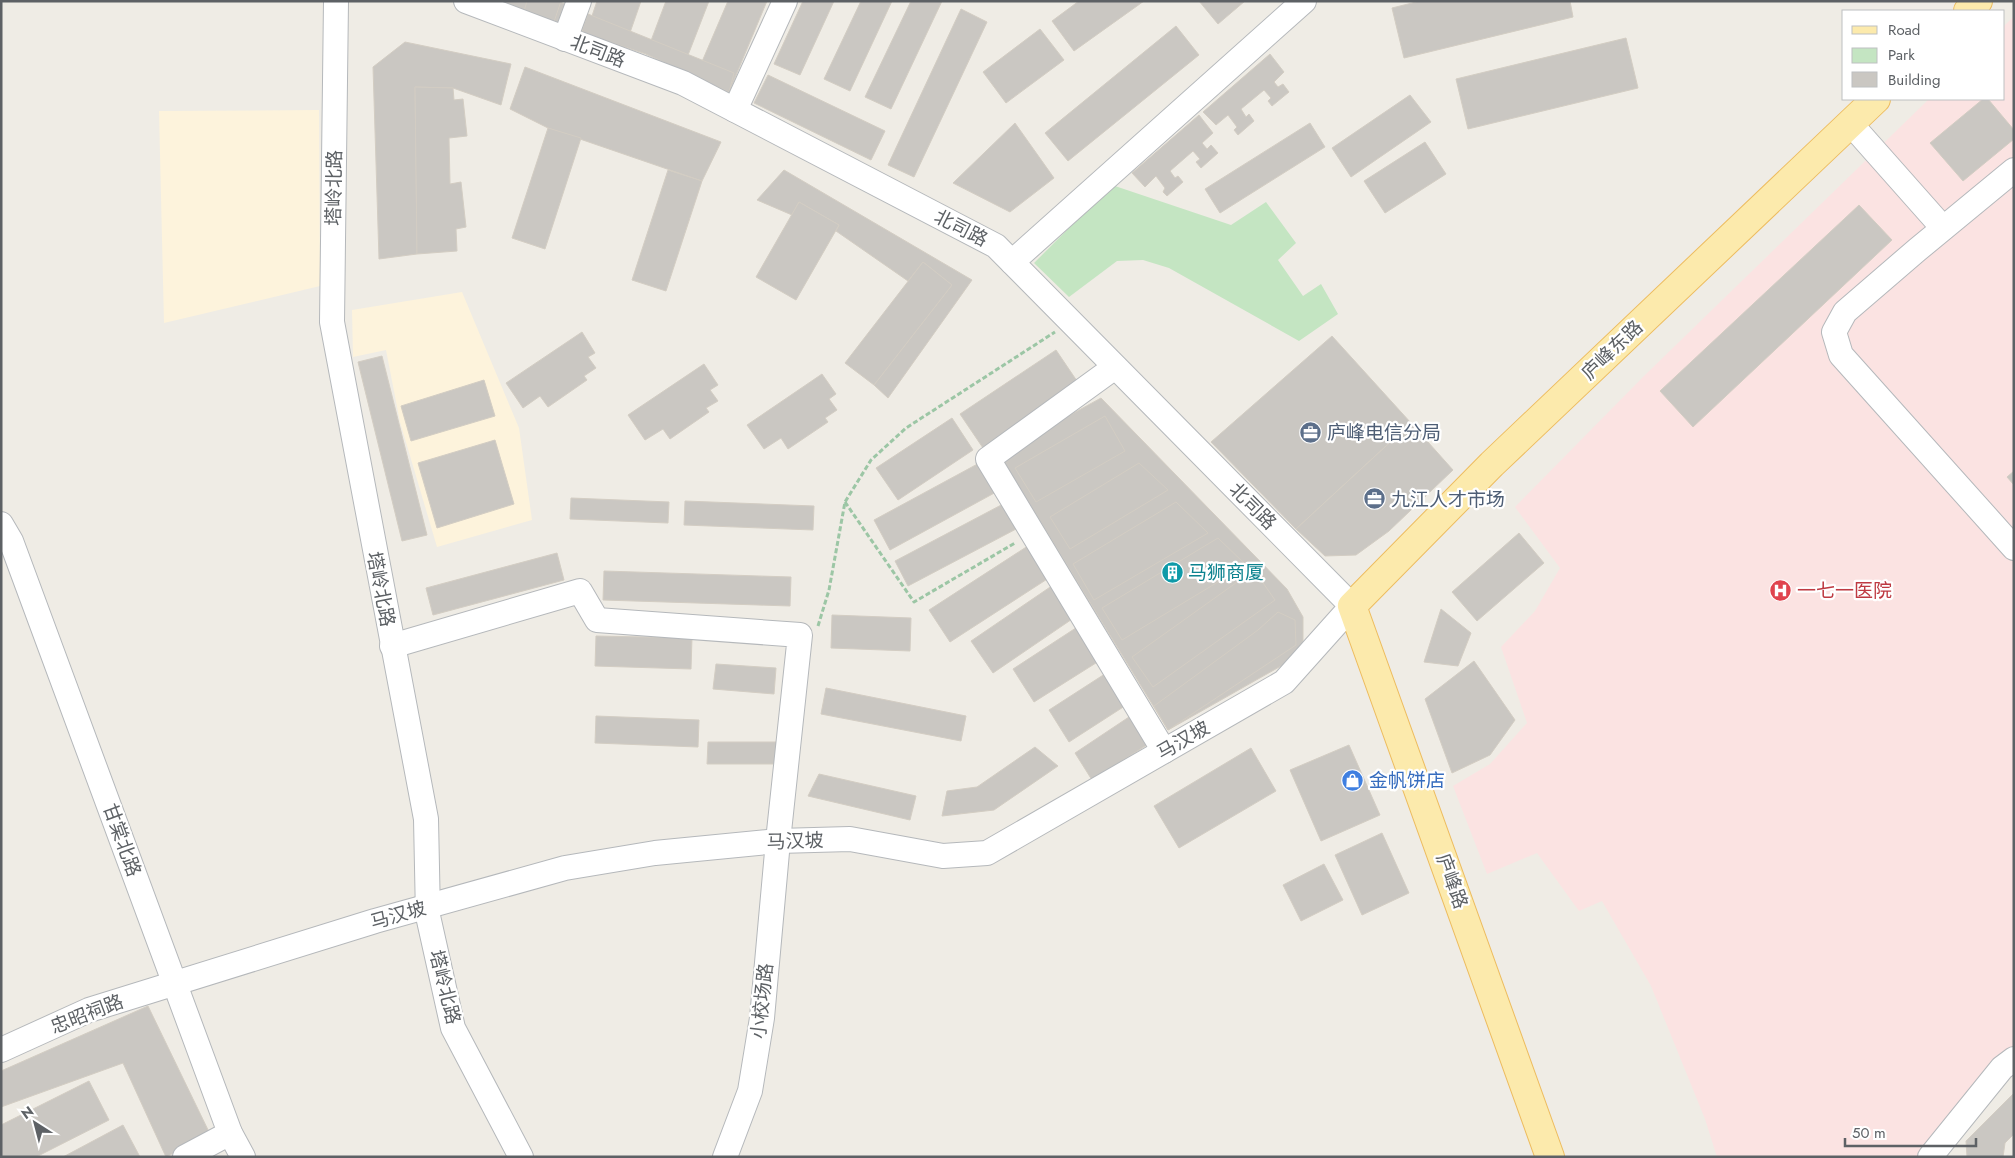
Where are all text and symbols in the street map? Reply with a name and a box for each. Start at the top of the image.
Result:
legend [1842,10,2005,100]
text: Road [1888,19,1920,41]
street label: 北司路 [567,28,629,74]
text: Park [1888,44,1915,66]
text: Building [1888,69,1940,91]
street label: 塔岭北路 [320,150,348,226]
street label: 北司路 [929,203,993,253]
street label: 庐峰东路 [1575,314,1649,386]
place label: 庐峰电信分局 [1327,419,1441,446]
office icon: 庐峰电信分局 [1299,420,1323,444]
street label: 北司路 [1223,476,1283,536]
place label: 九江人才市场 [1391,486,1505,513]
office icon: 九江人才市场 [1363,487,1387,511]
street label: 塔岭北路 [360,549,402,629]
place label: 马狮商厦 [1188,559,1264,586]
building icon: 马狮商厦 [1160,560,1184,584]
place label: 一七一医院 [1797,577,1892,604]
hospital icon: 一七一医院 [1769,578,1793,602]
street label: 马汉坡 [1152,714,1214,766]
place label: 金帆饼店 [1369,767,1445,794]
shop icon: 金帆饼店 [1341,768,1365,792]
street label: 甘棠北路 [96,800,148,880]
street label: 马汉坡 [766,827,824,855]
street label: 庐峰路 [1430,850,1474,912]
street label: 马汉坡 [367,894,429,936]
street label: 塔岭北路 [423,947,467,1027]
street label: 小校场路 [745,962,779,1040]
street label: 忠昭祠路 [47,988,127,1040]
north arrow [10,1098,60,1148]
text: N [17,1101,38,1124]
scale bar [1845,1116,1976,1148]
text: 50 m [1852,1122,1886,1144]

